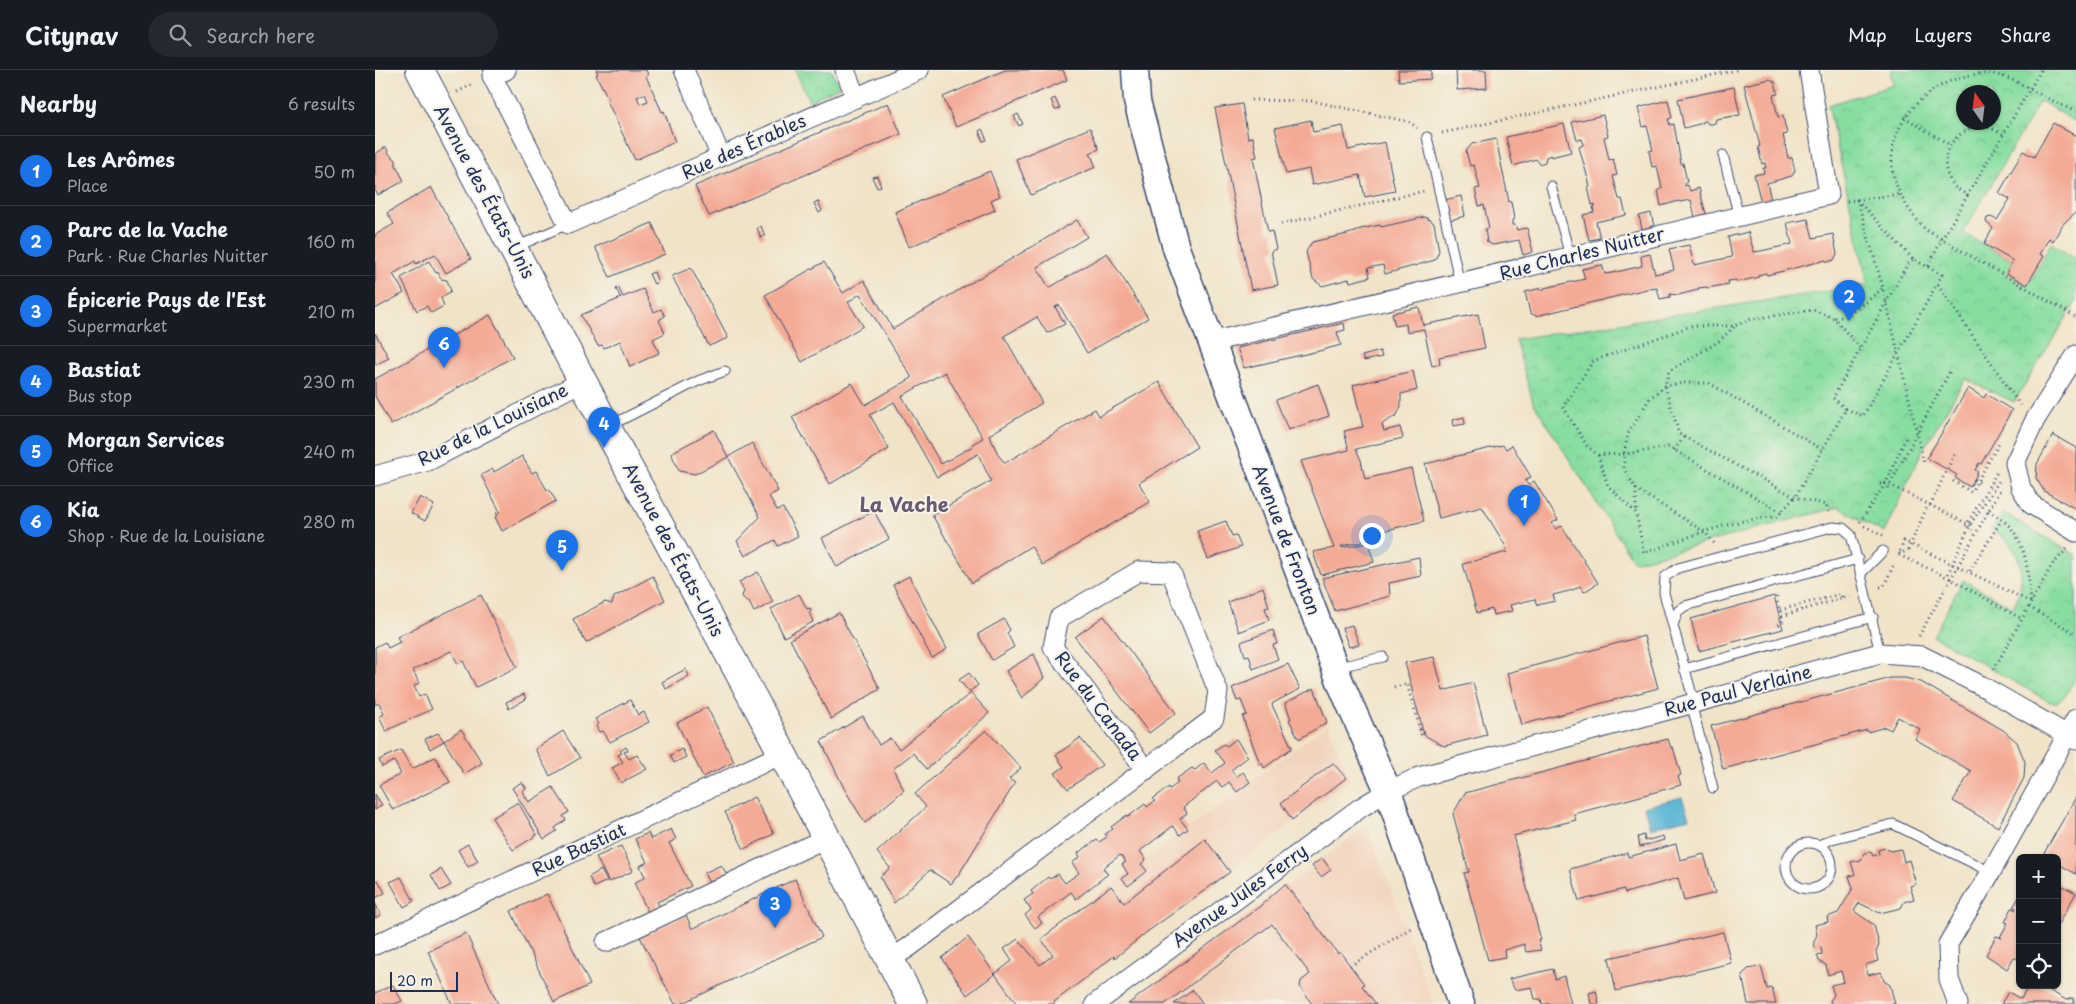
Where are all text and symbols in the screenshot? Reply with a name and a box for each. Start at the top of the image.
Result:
search box [148,12,498,57]
text: Citynav [25,17,118,53]
icon: search [166,21,194,49]
text: Search here [206,21,315,49]
text: Map [1848,21,1887,48]
text: Layers [1915,21,1972,48]
text: Share [2000,21,2051,48]
north arrow [1956,85,2001,130]
text: Nearby [20,87,97,119]
text: 6 results [288,91,355,115]
street label: Avenue des États-Unis [428,99,543,283]
street label: Rue des Érables [677,106,810,185]
text: Les Arômes [67,145,175,173]
text: 1 [32,159,40,183]
text: 50 m [314,159,355,183]
text: Place [67,173,108,197]
text: Parc de la Vache [67,215,228,243]
street label: Rue Charles Nuitter [1496,219,1668,286]
text: 2 [30,229,42,253]
text: 160 m [307,229,355,253]
text: Park · Rue Charles Nuitter [67,243,268,267]
pin: 2 [1833,280,1865,321]
text: Épicerie Pays de l'Est [67,285,266,313]
text: 3 [31,299,41,323]
text: 210 m [307,299,355,323]
text: Supermarket [67,313,167,337]
pin: 6 [428,327,460,368]
text: Bastiat [67,355,141,383]
text: 4 [31,369,41,393]
text: 230 m [303,369,355,393]
street label: Rue de la Louisiane [413,375,572,472]
text: Bus stop [67,383,132,407]
pin: 4 [588,407,620,448]
text: Morgan Services [67,425,224,453]
text: 5 [31,439,41,463]
text: 240 m [303,439,355,463]
text: Office [67,453,114,477]
street label: Avenue des États-Unis [617,457,732,641]
street label: Avenue de Fronton [1246,460,1329,619]
pin: 1 [1508,485,1540,526]
district label: La Vache [859,489,949,519]
text: Kia [67,495,100,523]
text: 6 [30,509,42,533]
text: 280 m [303,509,355,533]
text: Shop · Rue de la Louisiane [67,523,265,547]
your location [1359,523,1385,549]
pin: 5 [546,530,578,571]
street label: Rue du Canada [1049,645,1150,766]
street label: Rue Paul Verlaine [1661,657,1815,722]
street label: Rue Bastiat [527,815,630,882]
street label: Avenue Jules Ferry [1166,836,1312,953]
map controls [2016,854,2061,989]
button: + [2016,854,2061,899]
pin: 3 [759,887,791,928]
button: − [2016,899,2061,944]
button: locate [2016,944,2061,989]
scale bar [390,969,457,992]
text: 20 m [397,970,433,991]

